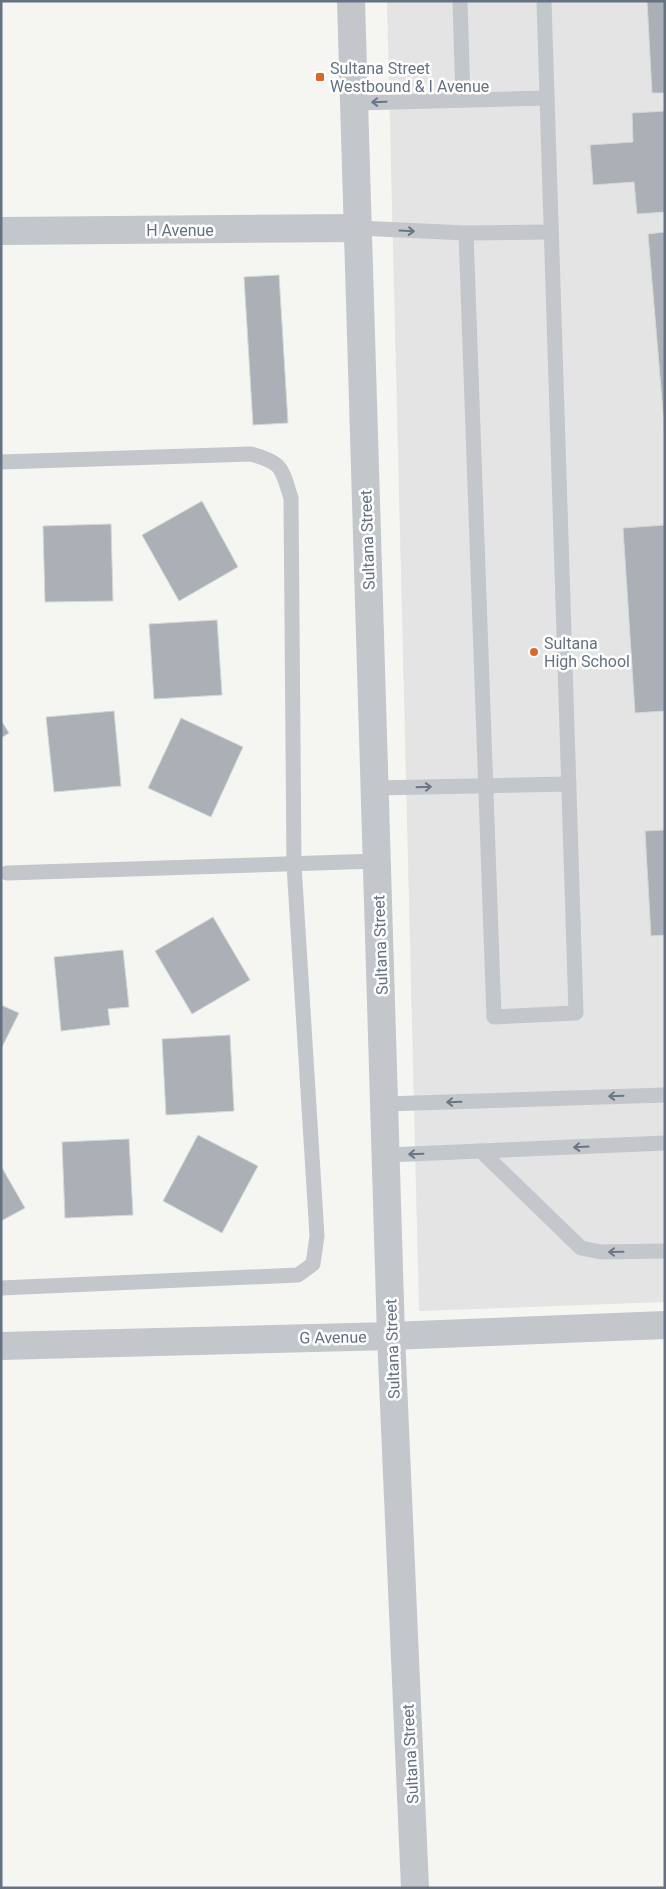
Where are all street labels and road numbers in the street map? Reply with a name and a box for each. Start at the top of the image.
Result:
street label: H Avenue [146,221,214,240]
street label: Sultana Street [356,490,379,590]
street label: Sultana Street [369,895,392,995]
street label: Sultana Street [381,1299,404,1399]
street label: G Avenue [299,1327,367,1348]
street label: Sultana Street [398,1704,423,1804]

